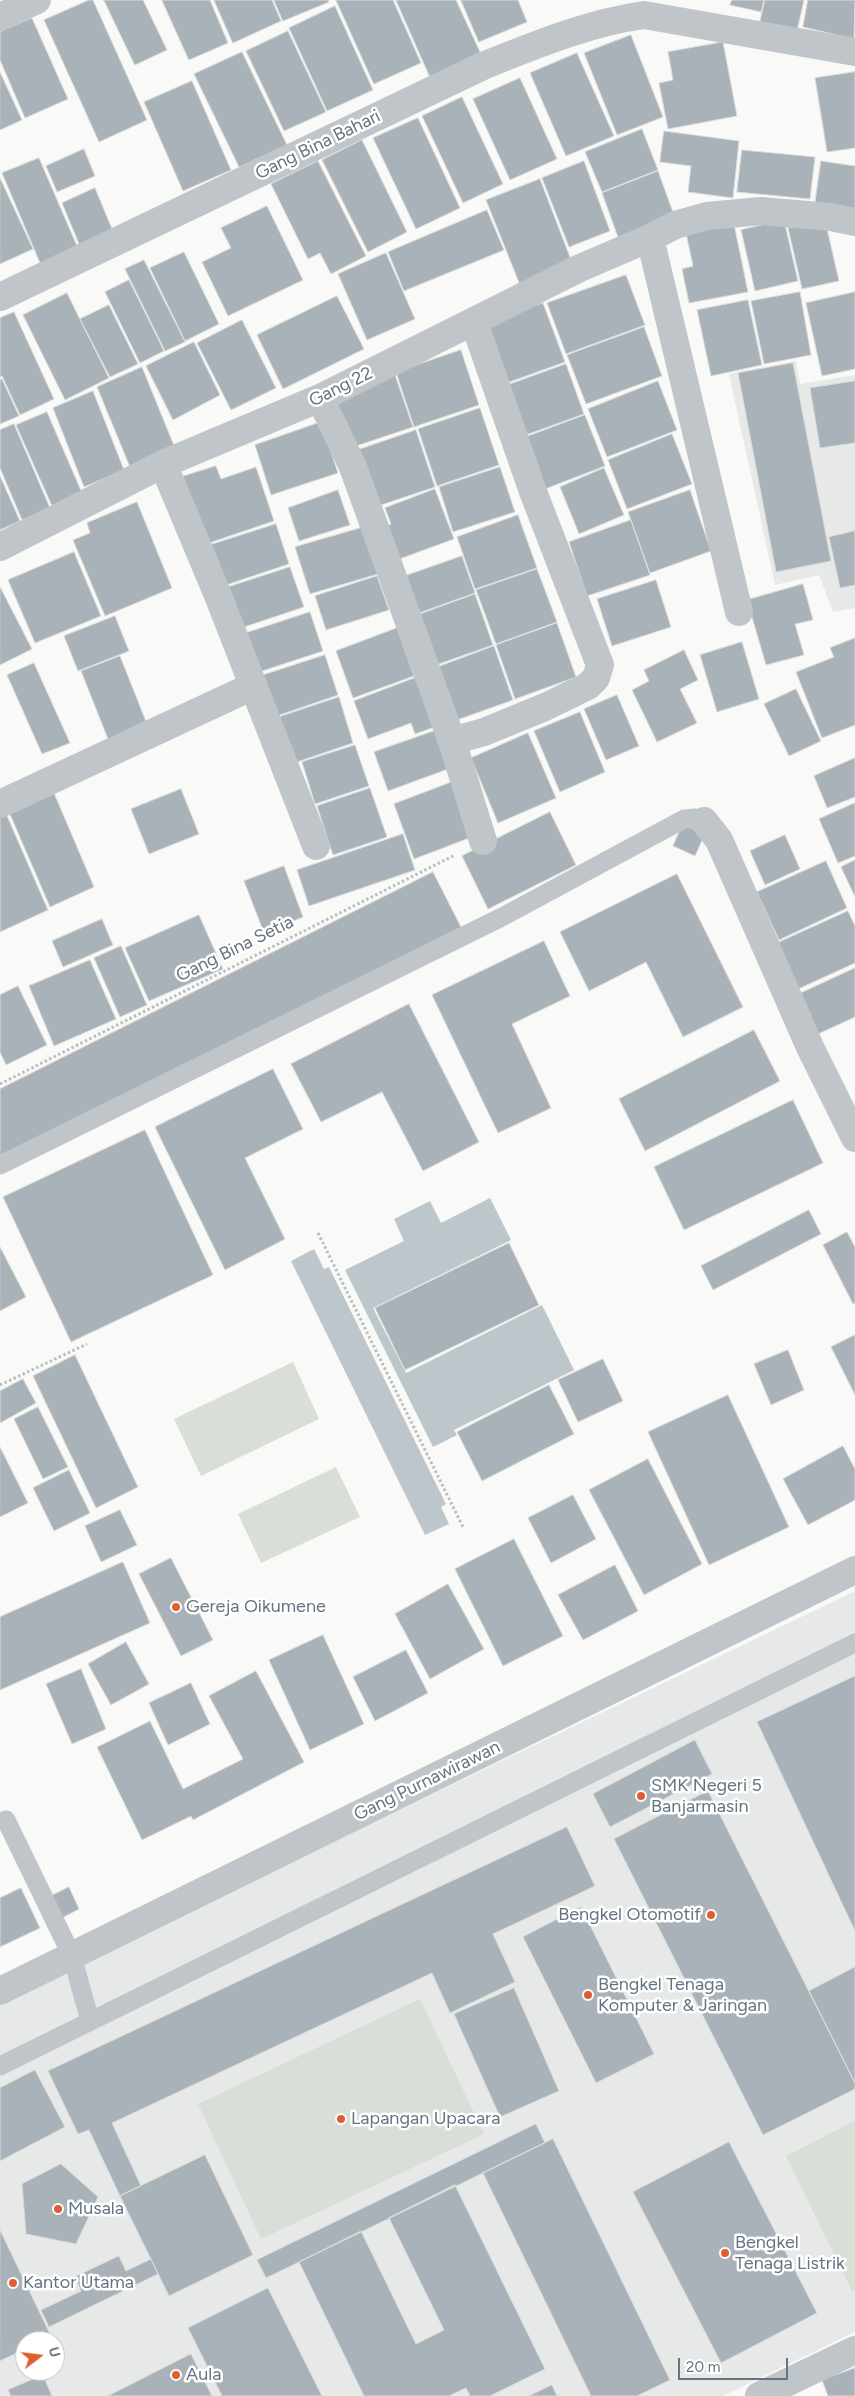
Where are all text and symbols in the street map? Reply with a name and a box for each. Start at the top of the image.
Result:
street label: Gang Bina Bahari [252,105,384,185]
street label: Gang 22 [306,362,376,412]
street label: Gang Bina Setia [173,911,297,987]
place label: Gereja Oikumene [186,1596,326,1618]
marker: Gereja Oikumene [170,1601,182,1613]
street label: Gang Purnawirawan [350,1736,504,1826]
place label: SMK Negeri 5 Banjarmasin [651,1775,762,1818]
marker: SMK Negeri 5 Banjarmasin [635,1790,647,1802]
place label: Bengkel Otomotif [558,1904,701,1926]
marker: Bengkel Otomotif [705,1909,717,1921]
place label: Bengkel Tenaga Komputer & Jaringan [598,1974,767,2016]
marker: Bengkel Tenaga Komputer & Jaringan [582,1989,594,2001]
place label: Lapangan Upacara [351,2108,500,2130]
marker: Lapangan Upacara [335,2113,347,2125]
place label: Musala [68,2198,124,2220]
marker: Musala [52,2203,64,2215]
place label: Bengkel Tenaga Listrik [735,2232,845,2274]
marker: Bengkel Tenaga Listrik [719,2247,731,2259]
place label: Kantor Utama [23,2272,134,2294]
marker: Kantor Utama [7,2277,19,2289]
north arrow [15,2331,65,2381]
text: U [45,2345,63,2359]
scale bar [680,2348,790,2380]
text: 20 m [686,2358,720,2376]
place label: Aula [186,2364,221,2386]
marker: Aula [170,2369,182,2381]

